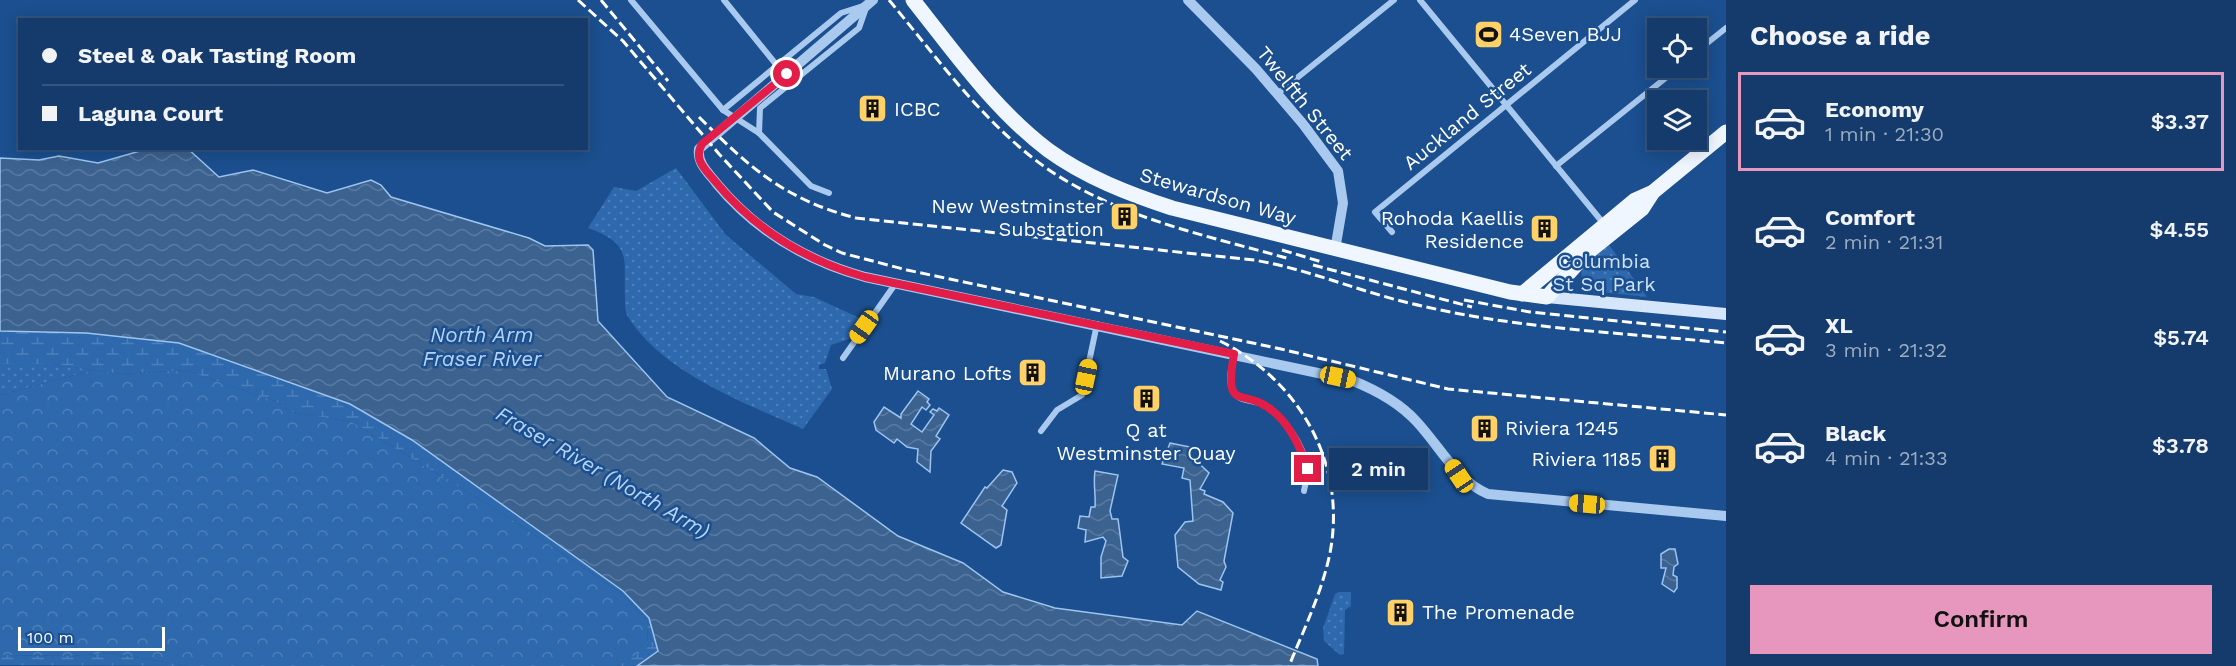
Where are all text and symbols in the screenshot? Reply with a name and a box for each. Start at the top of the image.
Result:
sports icon: 4Seven BJJ [1472,18,1504,50]
map controls [1647,18,1707,150]
button: locate [1647,18,1707,78]
text: Choose a ride [1750,20,1930,52]
place label: 4Seven BJJ [1509,22,1622,46]
street label: Twelfth Street [1252,41,1359,165]
text: Steel & Oak Tasting Room [78,43,356,68]
street label: Auckland Street [1398,57,1536,175]
route start [773,60,800,87]
button: layers [1647,90,1707,150]
building icon: ICBC [857,93,889,125]
icon: car [1753,95,1807,149]
place label: ICBC [894,97,940,121]
text: Economy [1825,97,1924,122]
text: Laguna Court [78,101,223,126]
text: $3.37 [2151,109,2209,134]
text: 1 min · 21:30 [1825,122,1944,146]
street label: Stewardson Way [1137,162,1300,230]
place label: New Westminster Substation [931,194,1104,241]
building icon: New Westminster Substation [1109,201,1141,233]
icon: car [1753,203,1807,257]
text: Comfort [1825,205,1915,230]
place label: Rohoda Kaellis Residence [1381,206,1524,253]
building icon: Rohoda Kaellis Residence [1529,213,1561,245]
text: $4.55 [2149,217,2209,242]
text: 2 min · 21:31 [1825,230,1943,254]
park label: Columbia St Sq Park [1552,249,1656,296]
car [846,307,882,347]
icon: car [1753,311,1807,365]
text: XL [1825,313,1853,338]
water label: North Arm Fraser River [422,322,542,371]
text: $5.74 [2153,325,2209,350]
text: 3 min · 21:32 [1825,338,1947,362]
building icon: Murano Lofts [1017,357,1049,389]
car [1073,358,1099,396]
place label: Murano Lofts [883,361,1012,385]
car [1319,364,1357,390]
building icon: Q at Westminster Quay [1130,383,1162,415]
water label: Fraser River (North Arm) [492,401,714,543]
building icon: Riviera 1245 [1468,412,1500,444]
place label: Riviera 1245 [1505,416,1619,440]
place label: Q at Westminster Quay [1056,418,1236,465]
icon: car [1753,419,1807,473]
text: Black [1825,421,1886,446]
text: $3.78 [2152,433,2209,458]
building icon: Riviera 1185 [1647,443,1679,475]
text: 4 min · 21:33 [1825,446,1948,470]
place label: Riviera 1185 [1532,447,1642,471]
callout: 2 min [1329,448,1428,490]
route end [1294,455,1321,482]
car [1441,456,1477,496]
text: 2 min [1351,457,1406,481]
car [1568,493,1606,515]
button: Confirm [1750,585,2212,654]
building icon: The Promenade [1385,596,1417,628]
place label: The Promenade [1422,600,1575,624]
scale bar [18,624,165,652]
text: 100 m [27,628,74,647]

